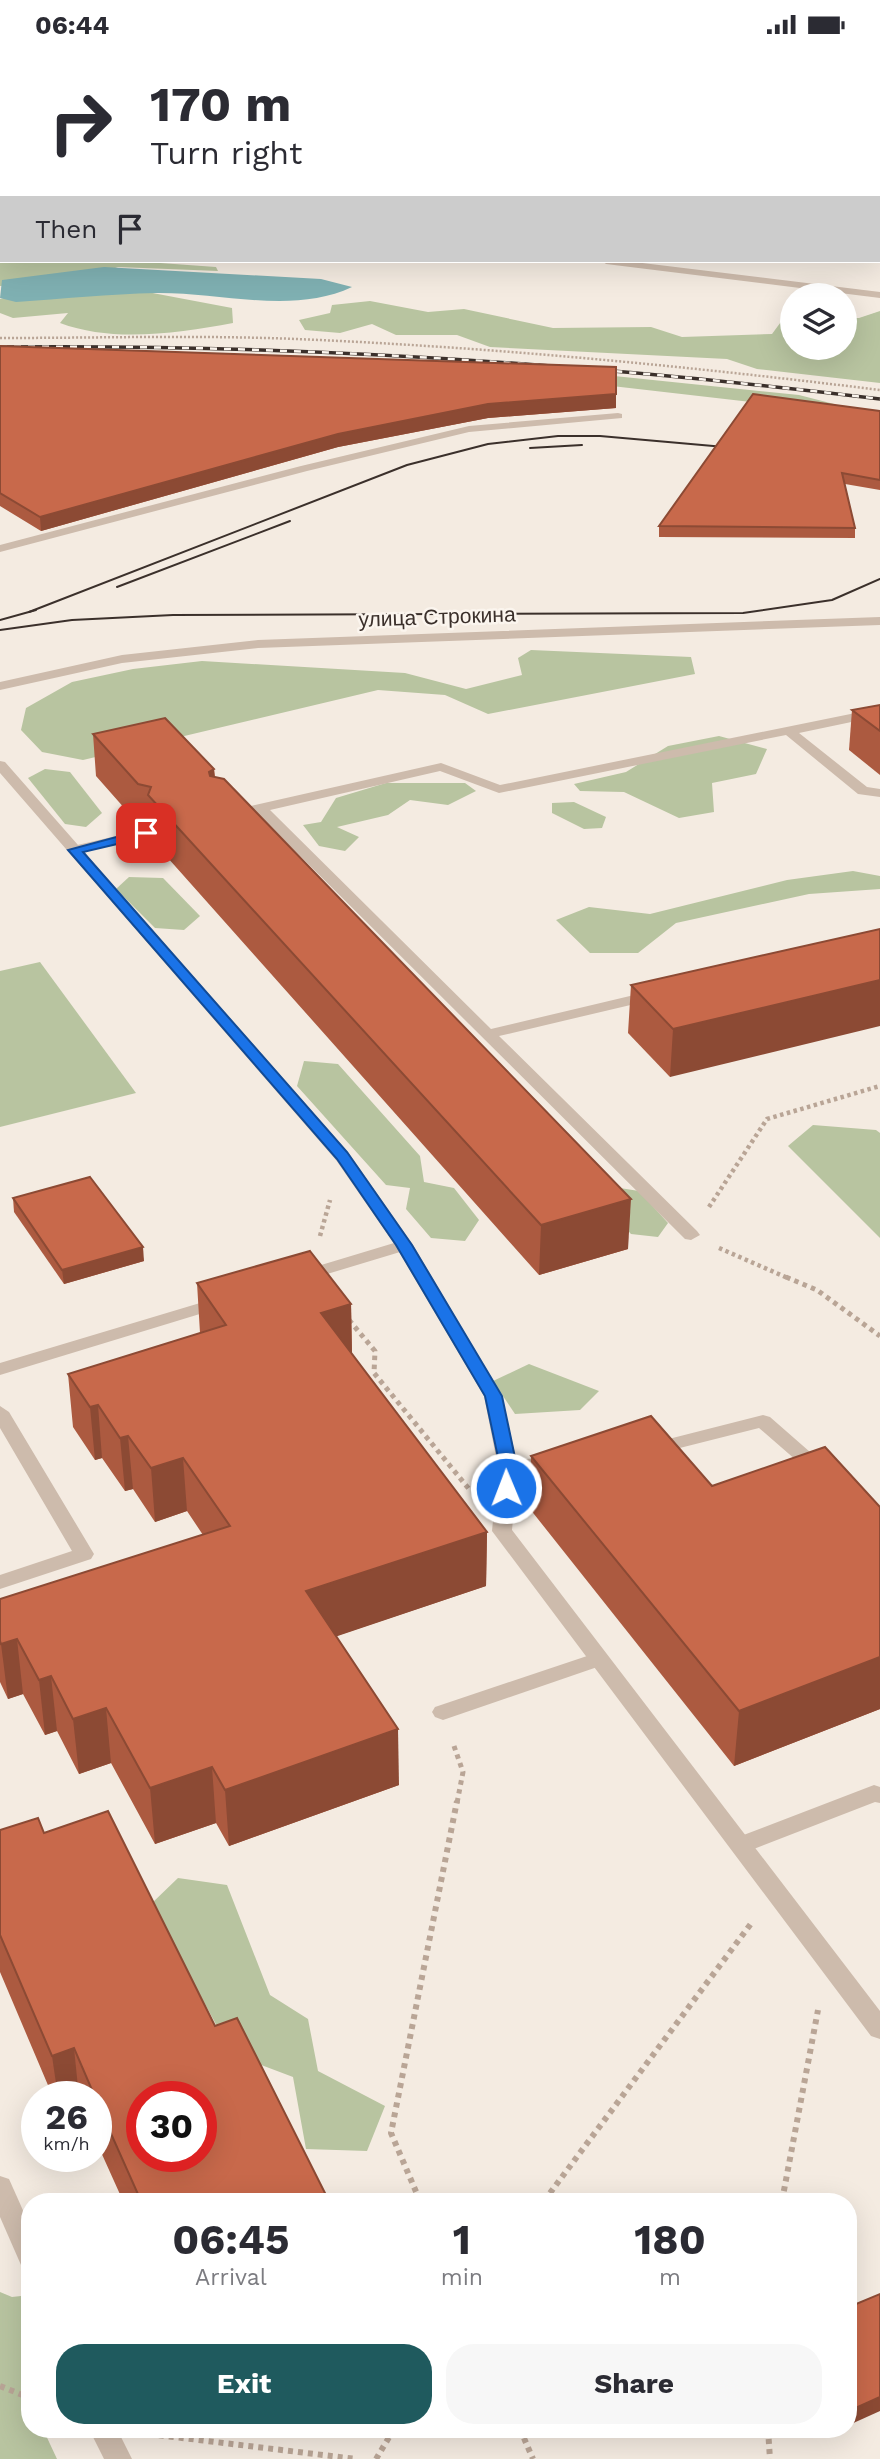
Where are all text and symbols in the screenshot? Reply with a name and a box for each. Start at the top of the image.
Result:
text: 06:44 [35,10,109,40]
text: 170 m [150,75,291,133]
icon: right [35,77,126,168]
text: Turn right [150,134,302,172]
icon: arrive [111,210,149,248]
text: Then [35,214,97,244]
map controls [780,283,857,360]
button: layers [780,283,857,360]
street label: улица Строкина [358,601,516,632]
pin [116,803,176,863]
icon: arrive [127,814,165,852]
position arrow [469,1451,543,1525]
speed limit sign: 30 [126,2081,217,2172]
text: 26 [45,2096,88,2138]
text: km/h [43,2133,90,2154]
text: 06:45 [172,2215,289,2264]
text: 1 [453,2215,471,2264]
text: 180 [634,2215,706,2264]
text: Arrival [195,2264,267,2291]
text: min [441,2264,483,2291]
text: m [659,2264,681,2291]
button: Exit [56,2344,432,2424]
button: Share [446,2344,822,2424]

